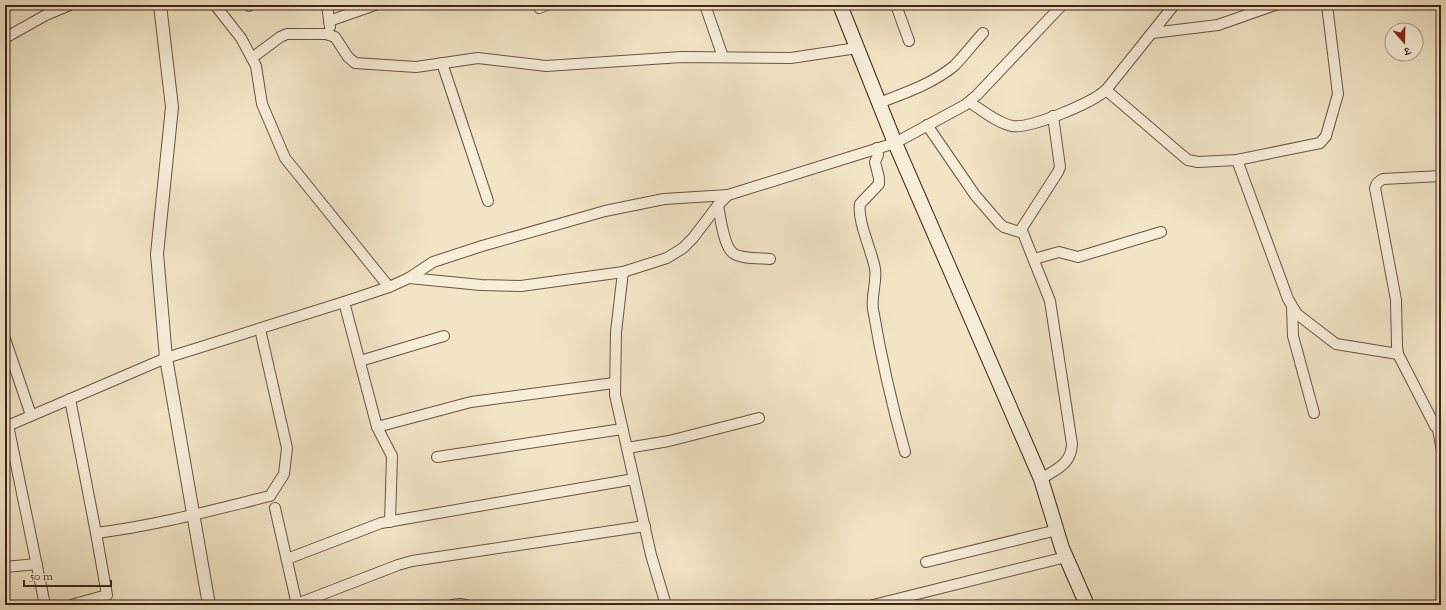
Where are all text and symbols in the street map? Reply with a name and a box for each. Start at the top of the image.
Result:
north arrow [1384,22,1424,62]
text: उ [1400,42,1413,59]
scale bar [24,562,111,588]
text: 50 m [29,568,53,586]

